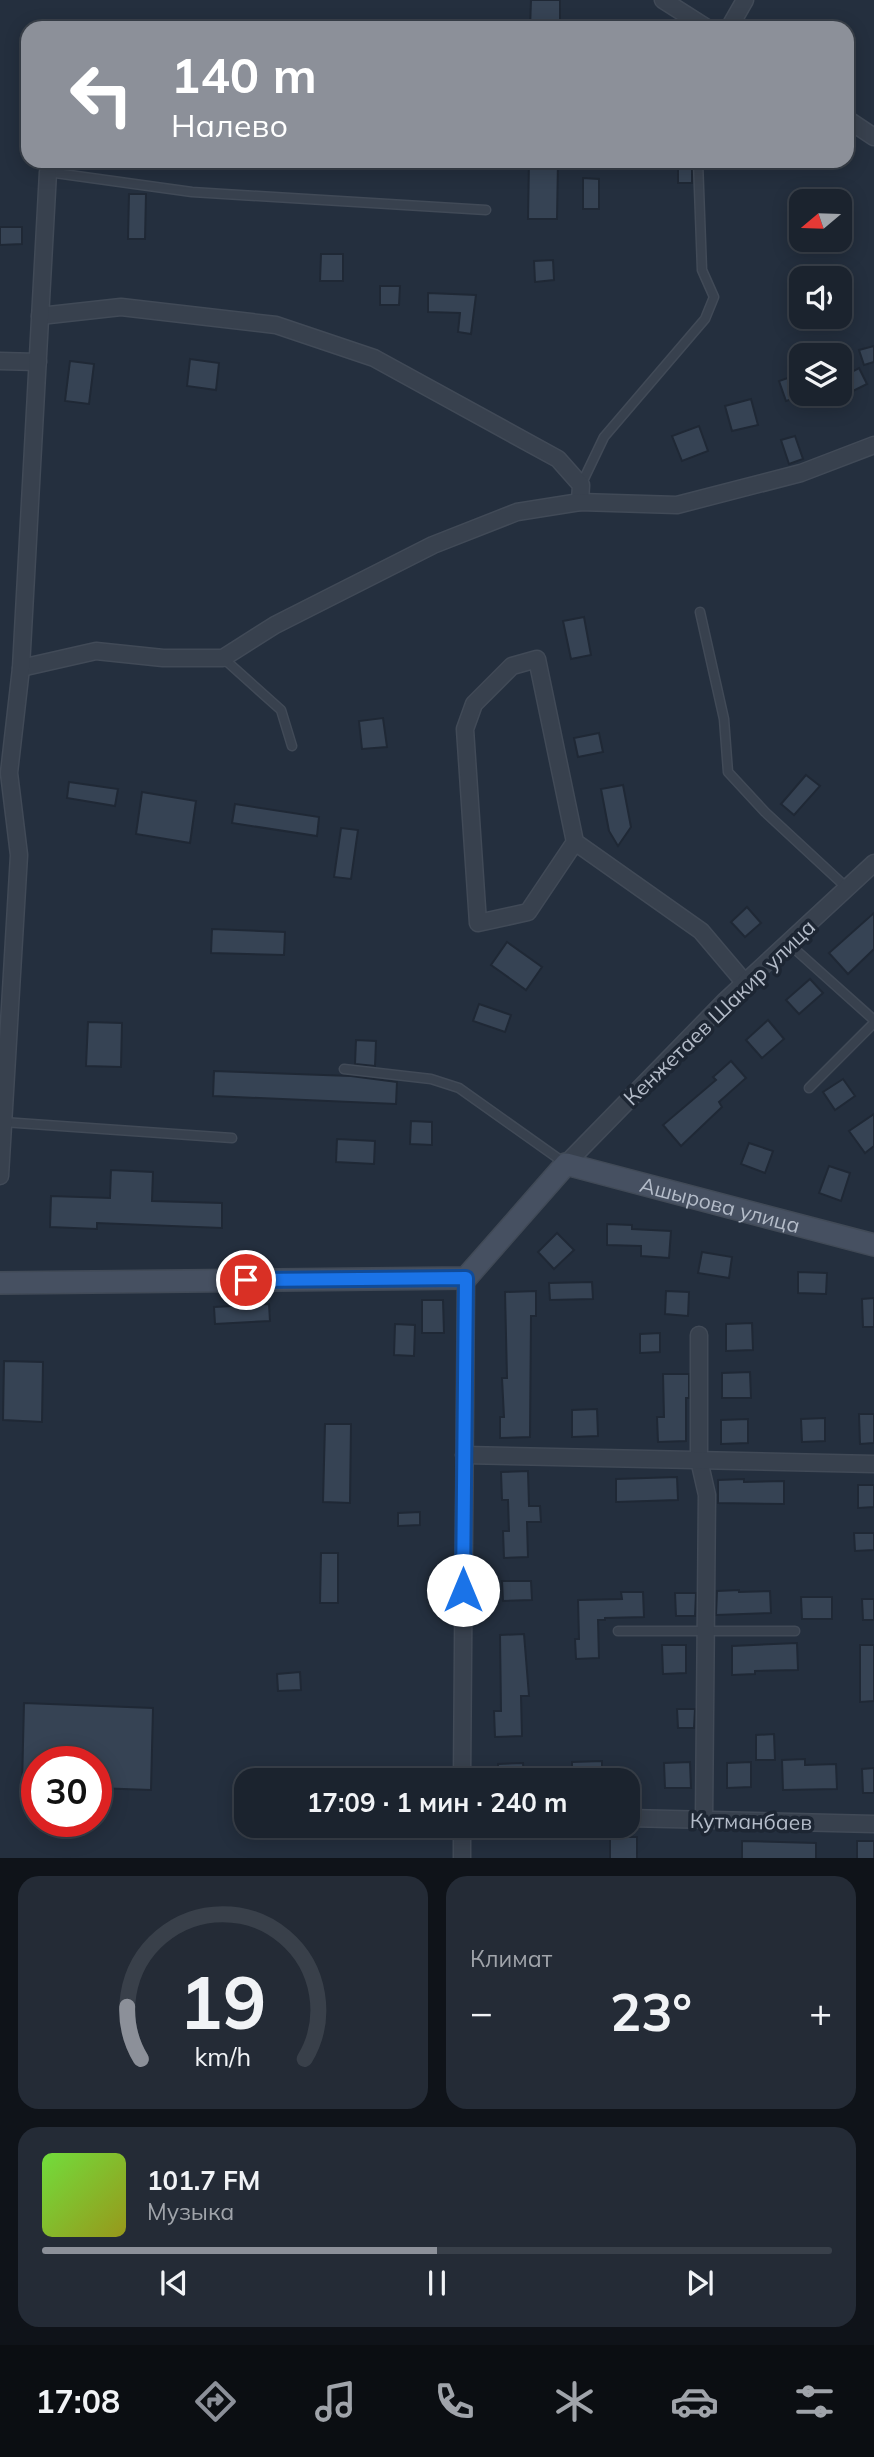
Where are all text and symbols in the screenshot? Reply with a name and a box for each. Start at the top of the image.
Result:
text: 140 m [171,44,317,105]
icon: left [56,49,147,140]
text: Налево [171,105,288,145]
north arrow [789,189,852,252]
map controls [789,189,852,406]
button: sound [789,266,852,329]
button: layers [789,343,852,406]
street label: Кенжетаев Шакир улица [618,914,820,1110]
street label: Ашырова улица [637,1171,803,1238]
pin [216,1250,276,1310]
icon: arrive [227,1261,265,1299]
position arrow [426,1553,500,1627]
speed limit sign: 30 [21,1746,112,1837]
text: 17:09 · 1 мин · 240 m [307,1786,567,1819]
street label: Кутманбаев [690,1807,812,1835]
text: Климат [470,1944,552,1973]
text: 19 [179,1956,267,2047]
text: 23° [610,1979,692,2044]
text: − [470,1988,493,2036]
text: + [809,1988,832,2036]
text: km/h [195,2040,251,2071]
text: 101.7 FM [147,2164,260,2197]
text: Музыка [147,2197,234,2226]
icon: previous [155,2264,193,2302]
icon: pause [418,2264,456,2302]
icon: next [681,2264,719,2302]
icon: directions [191,2377,240,2426]
icon: music [311,2377,360,2426]
icon: phone [430,2377,479,2426]
icon: climate [550,2377,599,2426]
icon: car [670,2377,719,2426]
icon: filters [790,2377,839,2426]
text: 17:08 [35,2381,120,2421]

